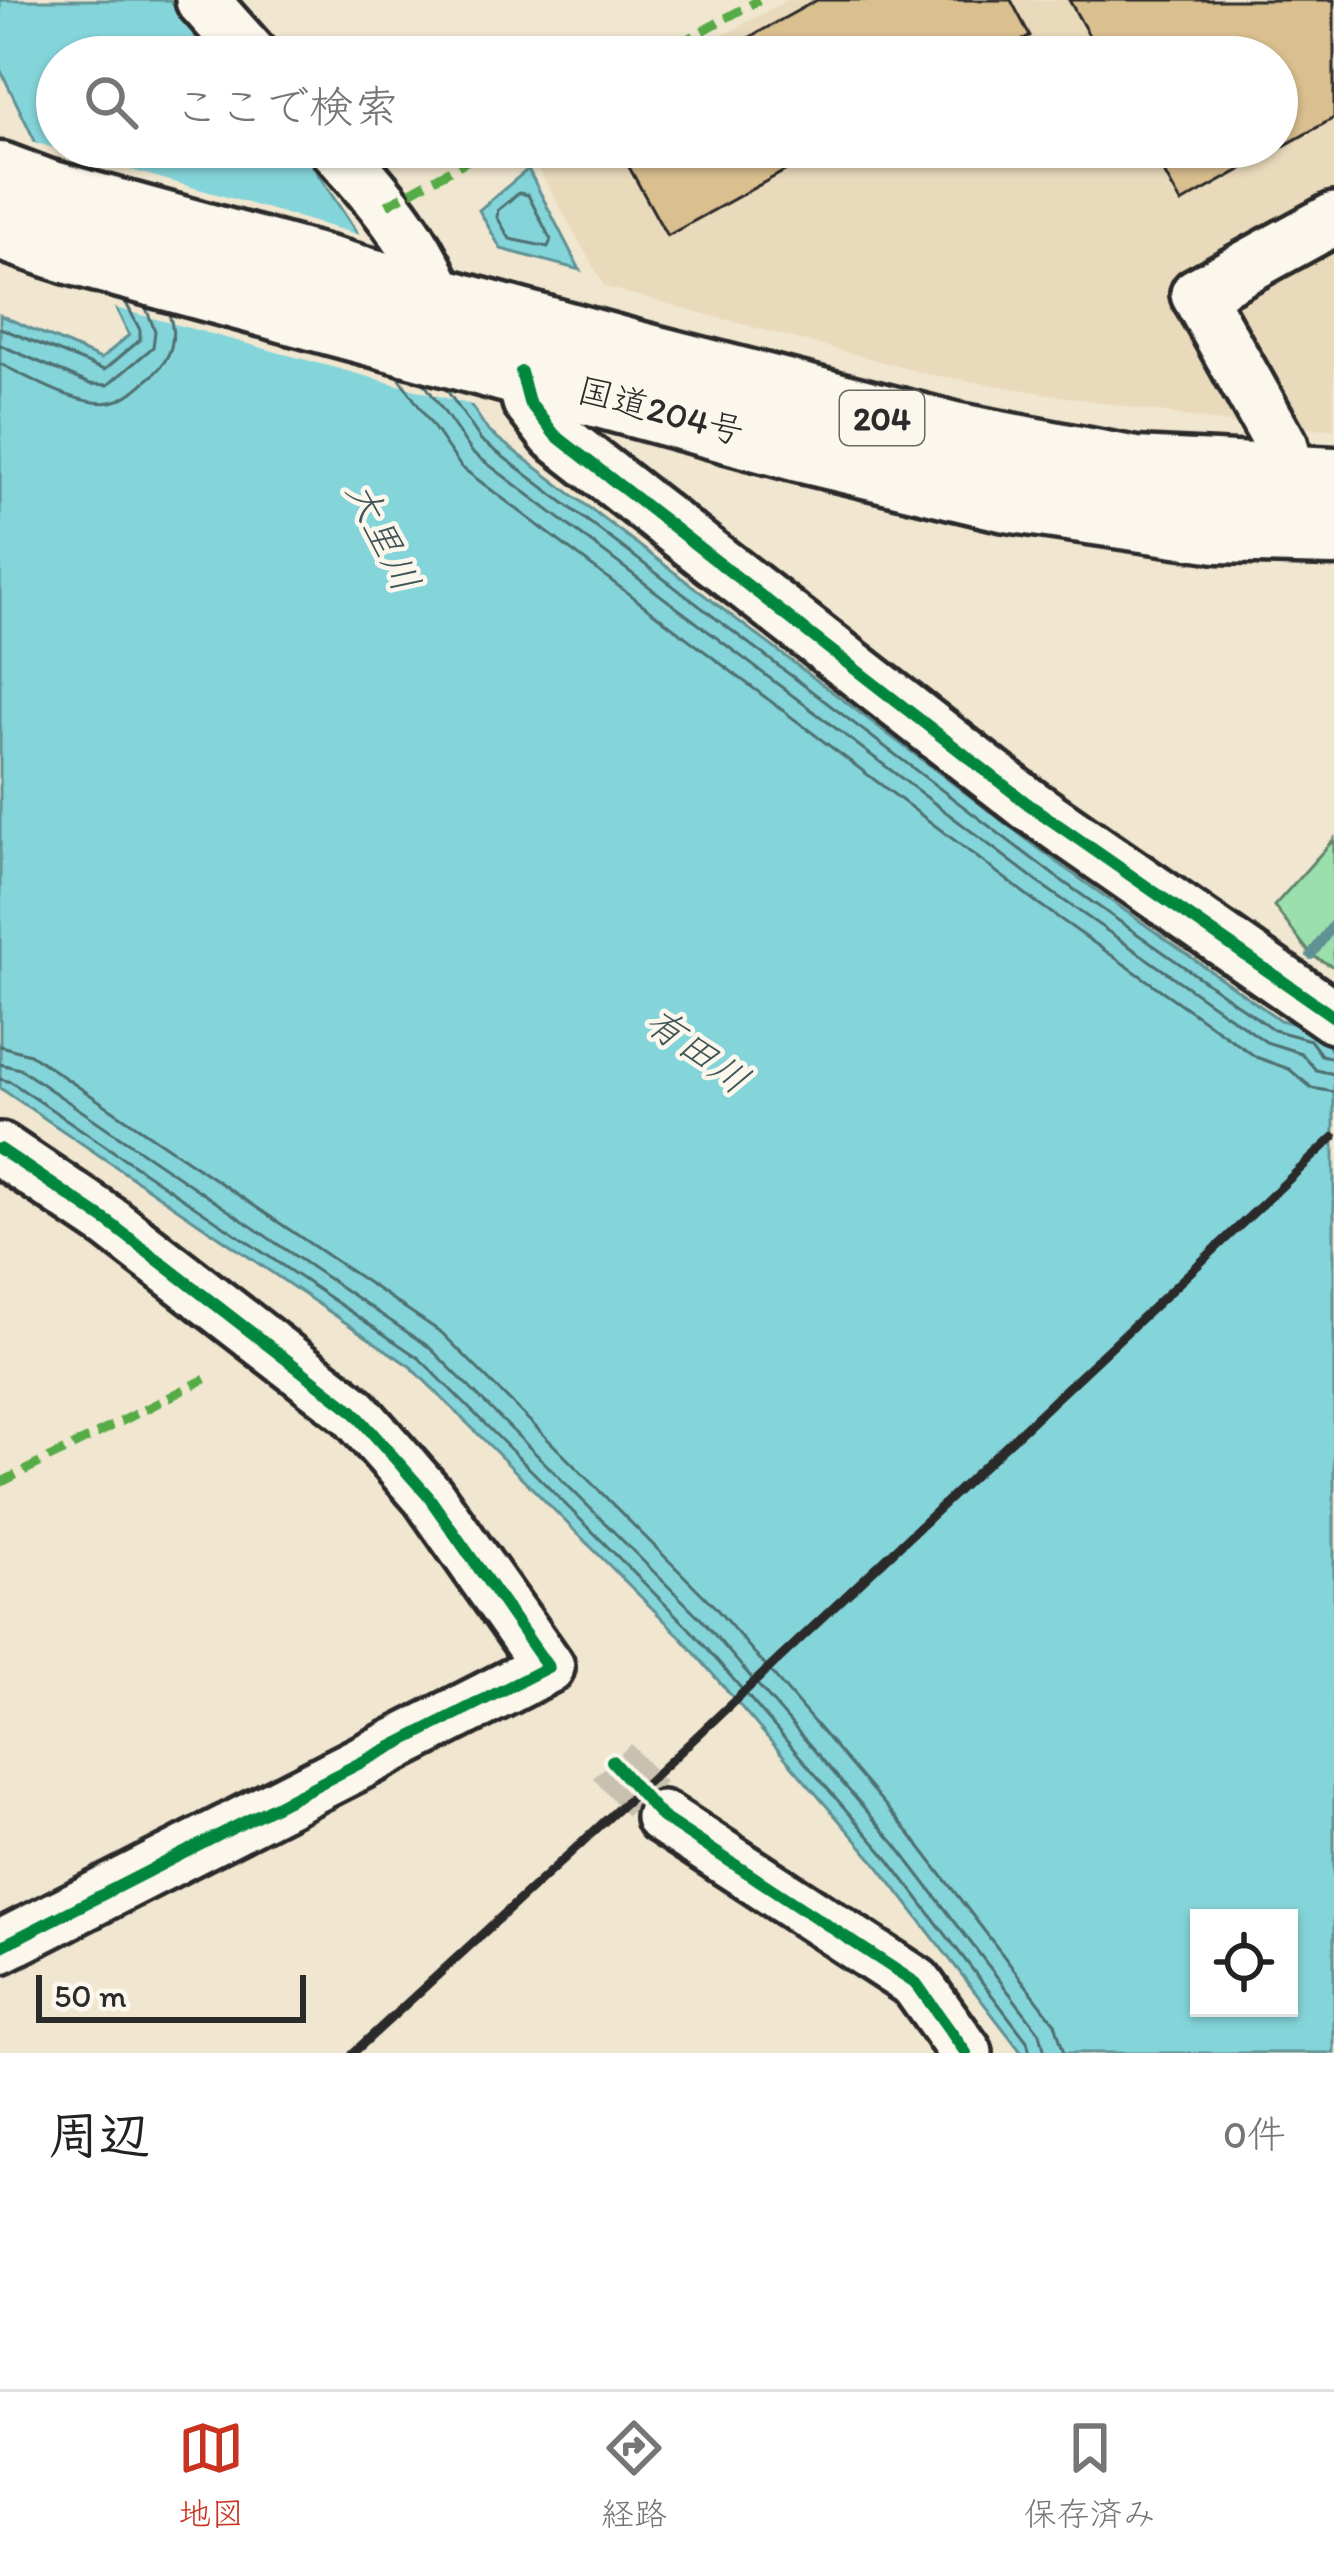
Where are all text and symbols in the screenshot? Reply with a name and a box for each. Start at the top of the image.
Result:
search box [36,36,1298,168]
icon: search [78,69,144,135]
text: ここで検索 [174,79,399,133]
street label: 国道204号 [573,368,749,453]
road number: 204 [840,391,924,445]
water label: 大里川 [337,473,430,599]
water label: 有田川 [637,997,759,1104]
map controls [1190,1909,1298,2017]
button: locate [1190,1909,1298,2017]
scale bar [36,1969,306,2022]
text: 50 m [54,1976,127,2015]
text: 周辺 [48,2105,150,2166]
text: 0件 [1223,2111,1286,2158]
tab: 地図 [178,2415,244,2535]
tab: 経路 [601,2415,667,2535]
tab: 保存済み [1024,2415,1156,2535]

